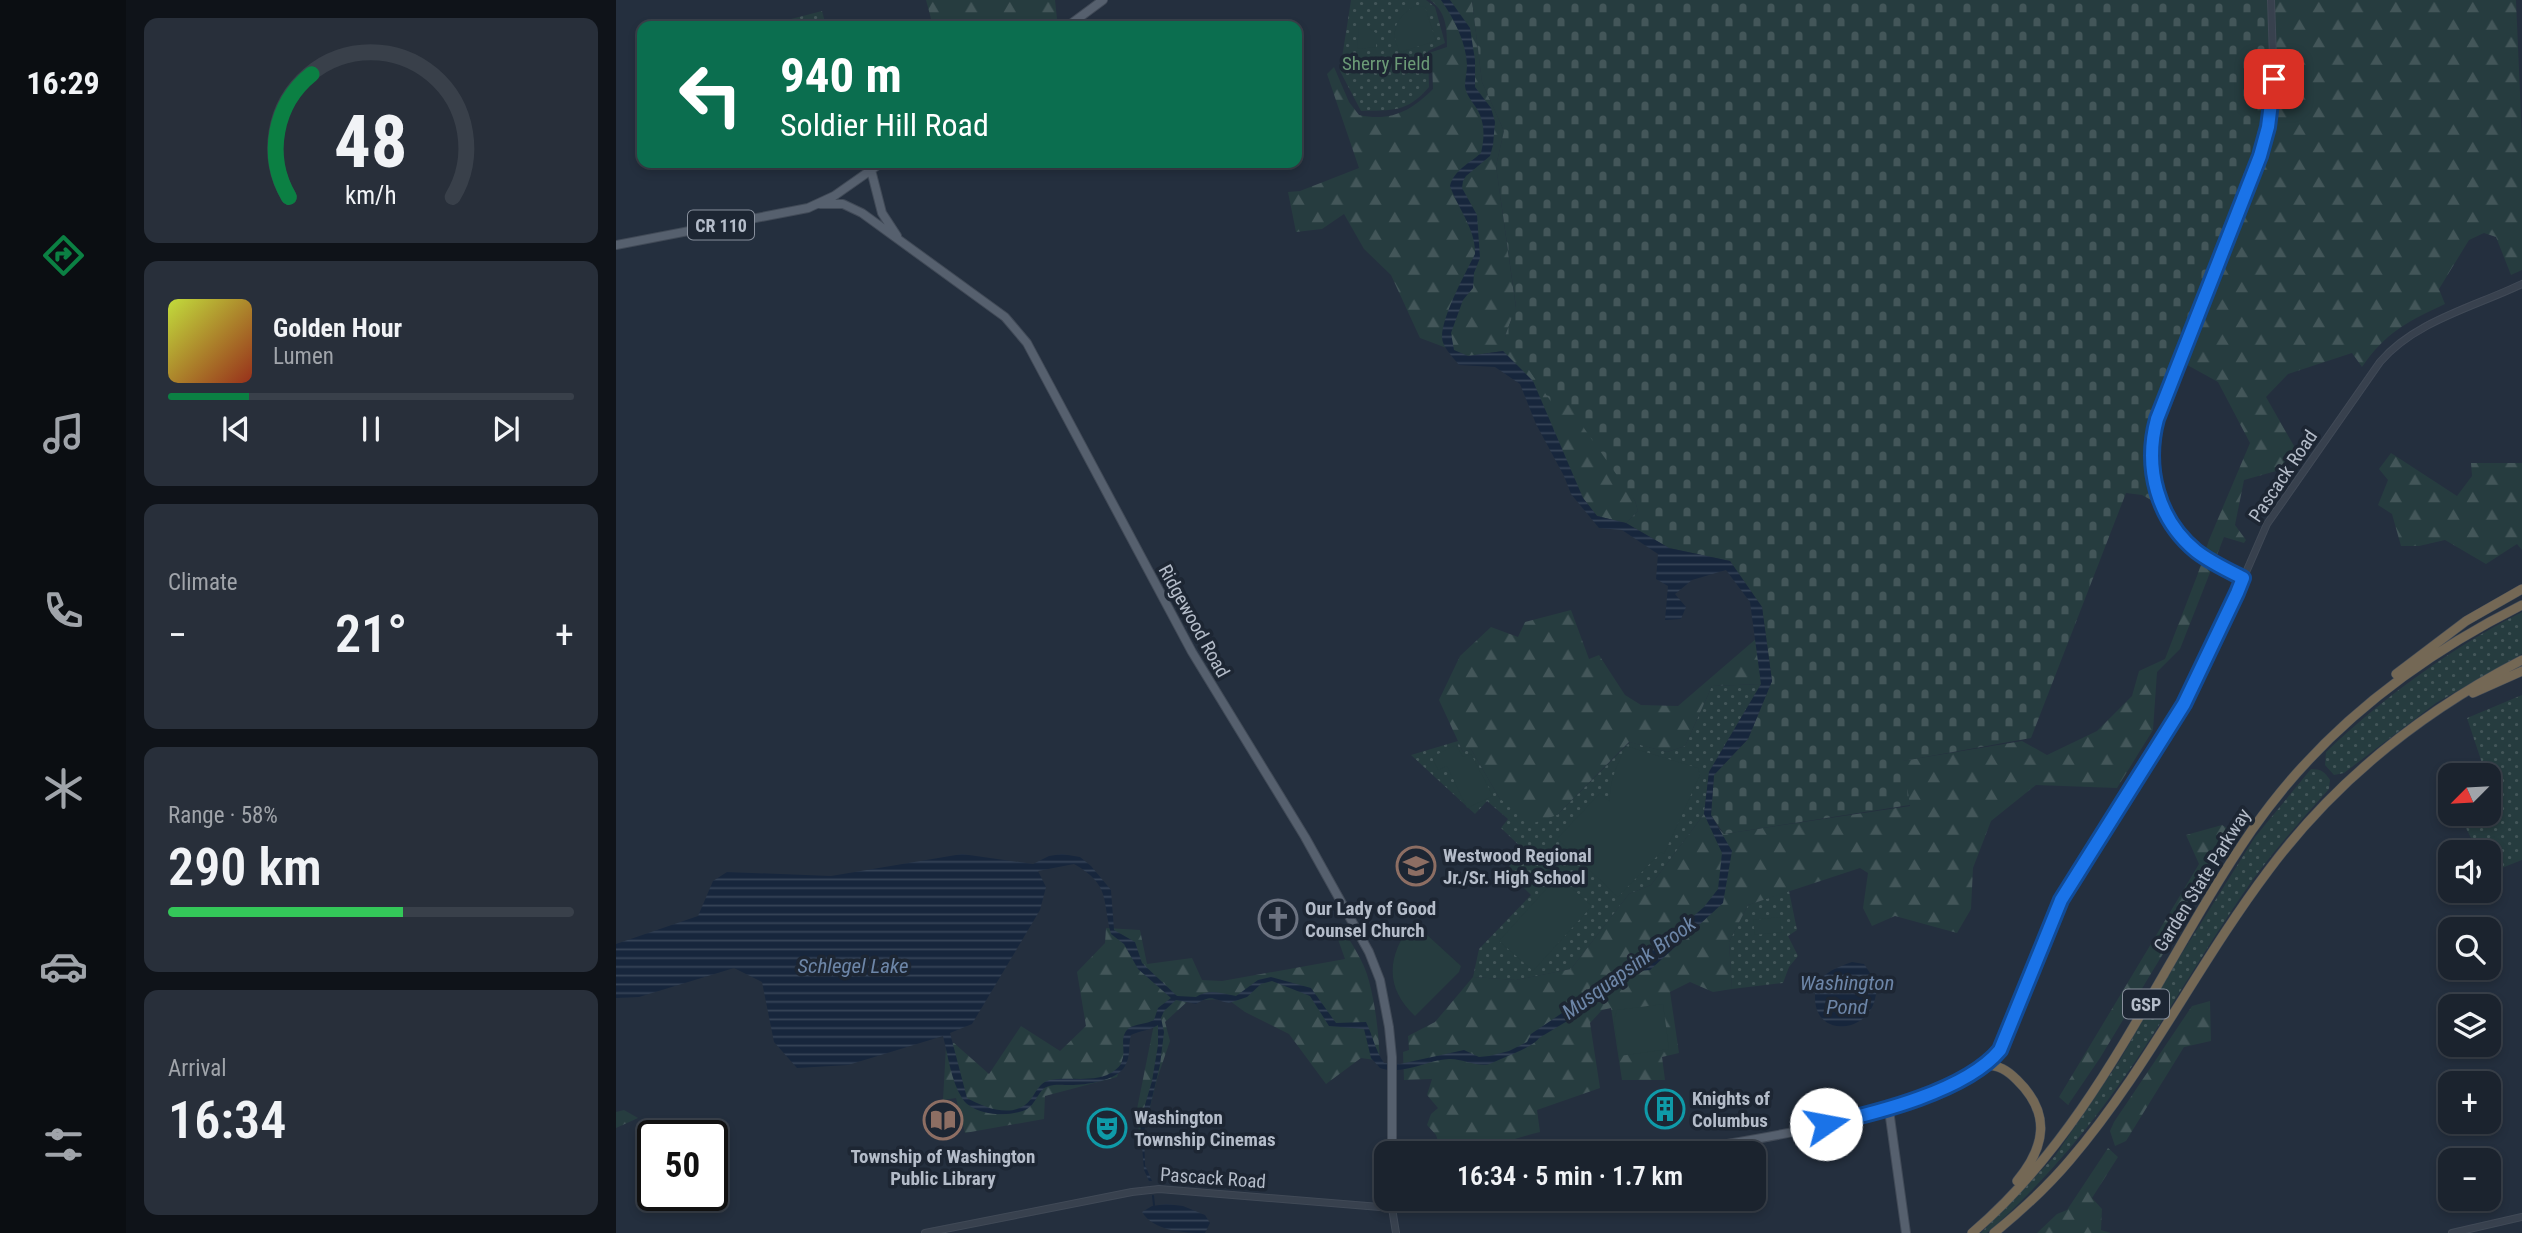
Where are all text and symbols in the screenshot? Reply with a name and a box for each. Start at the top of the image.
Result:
text: 940 m [780,47,902,104]
icon: left [665,49,756,140]
pin [2244,49,2304,109]
park label: Sherry Field [1342,52,1430,75]
icon: arrive [2255,60,2293,98]
text: 16:29 [26,64,100,102]
text: 48 [334,99,408,185]
text: Soldier Hill Road [780,106,989,144]
text: km/h [345,180,397,209]
road number: CR 110 [688,210,754,240]
icon: directions [39,231,88,280]
text: Golden Hour [273,313,402,343]
text: Lumen [273,343,334,370]
icon: music [39,409,88,458]
icon: previous [217,410,255,448]
icon: pause [352,410,390,448]
icon: next [487,410,525,448]
street label: Pascack Road [2244,426,2322,526]
street label: Ridgewood Road [1154,561,1234,681]
text: Climate [168,569,238,596]
icon: phone [39,586,88,635]
text: 21° [335,604,407,665]
text: − [168,613,187,657]
text: + [555,613,574,657]
north arrow [2438,763,2501,826]
map controls [2438,763,2501,1211]
icon: climate [39,764,88,813]
text: Range · 58% [168,802,278,829]
street label: Garden State Parkway [2149,804,2255,956]
text: 290 km [168,837,322,898]
button: sound [2438,840,2501,903]
place label: Westwood Regional Jr./Sr. High School [1443,844,1592,889]
school or university icon: Westwood Regional Jr./Sr. High School [1395,845,1437,887]
place label: Our Lady of Good Counsel Church [1305,897,1436,942]
church icon: Our Lady of Good Counsel Church [1257,898,1299,940]
water label: Musquapsink Brook [1558,911,1701,1024]
button: search [2438,917,2501,980]
icon: car [39,942,88,991]
water label: Schlegel Lake [797,954,909,978]
water label: Washington Pond [1800,971,1894,1019]
road number: GSP [2123,989,2169,1018]
button: layers [2438,994,2501,1057]
text: Arrival [168,1055,227,1082]
button: + [2438,1071,2501,1134]
place label: Knights of Columbus [1692,1087,1771,1132]
position arrow [1789,1087,1863,1161]
building icon: Knights of Columbus [1644,1088,1686,1130]
text: 16:34 [168,1090,286,1151]
library icon: Township of Washington Public Library [922,1099,964,1141]
place label: Washington Township Cinemas [1134,1106,1276,1151]
theatre icon: Washington Township Cinemas [1086,1107,1128,1149]
icon: filters [39,1120,88,1169]
speed limit sign: 50 [637,1120,728,1211]
place label: Township of Washington Public Library [851,1145,1035,1190]
button: − [2438,1148,2501,1211]
text: 16:34 · 5 min · 1.7 km [1457,1161,1683,1191]
street label: Pascack Road [1159,1163,1267,1193]

